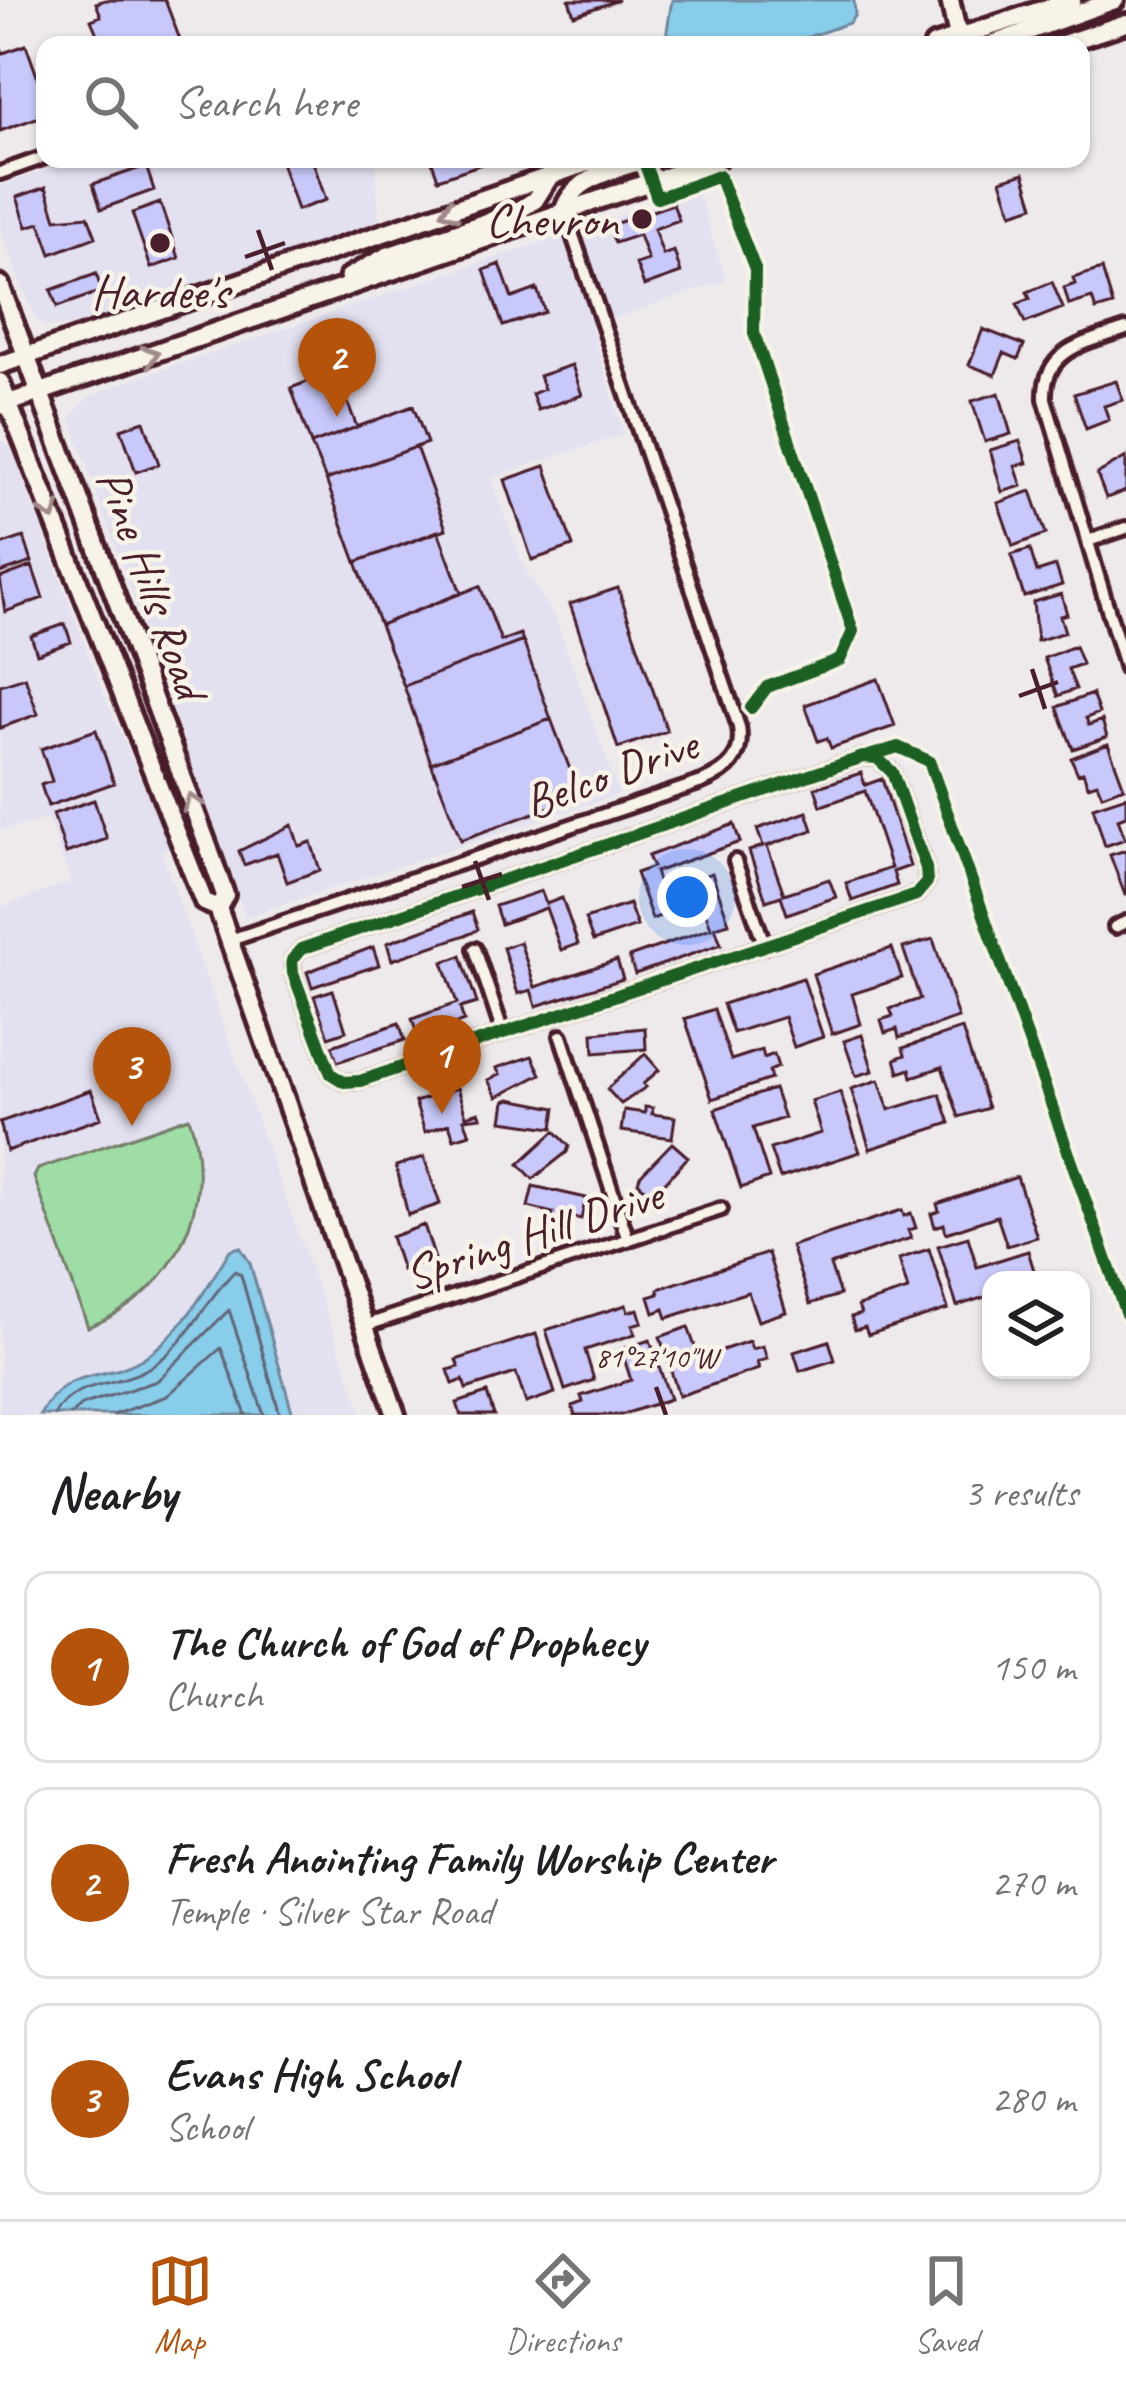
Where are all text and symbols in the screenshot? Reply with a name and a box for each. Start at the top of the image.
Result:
search box [36,36,1090,168]
icon: search [78,69,144,135]
text: Search here [174,74,357,131]
place label: Chevron [486,190,619,250]
one-way arrow [439,197,460,221]
marker: Chevron [629,206,655,232]
marker: Hardee's [147,230,173,256]
place label: Hardee's [91,262,233,322]
pin: 2 [298,318,376,417]
one-way arrow [140,344,161,369]
street label: Pine Hills Road [83,461,224,713]
one-way arrow [37,501,62,522]
street label: Belco Drive [515,713,708,832]
one-way arrow [182,792,206,813]
your location [657,867,717,927]
pin: 1 [403,1015,481,1114]
pin: 3 [93,1027,171,1126]
street label: Spring Hill Drive [397,1163,673,1304]
map controls [982,1271,1090,1379]
button: layers [982,1271,1090,1379]
text: 81°27'10"W [595,1338,722,1376]
text: Nearby [48,1461,176,1525]
text: 3 results [964,1469,1078,1518]
text: The Church of God of Prophecy [165,1614,645,1671]
text: 1 [81,1643,99,1692]
text: 150 m [991,1643,1075,1692]
text: Church [165,1671,263,1720]
text: Fresh Anointing Family Worship Center [165,1830,773,1887]
text: 2 [81,1859,99,1908]
text: 270 m [991,1859,1075,1908]
text: Temple · Silver Star Road [165,1887,493,1936]
text: Evans High School [165,2046,455,2103]
text: 3 [81,2075,99,2124]
text: 280 m [991,2075,1075,2124]
text: School [165,2103,249,2152]
tab: Map [147,2248,213,2362]
tab: Directions [506,2248,620,2362]
tab: Saved [913,2248,979,2362]

